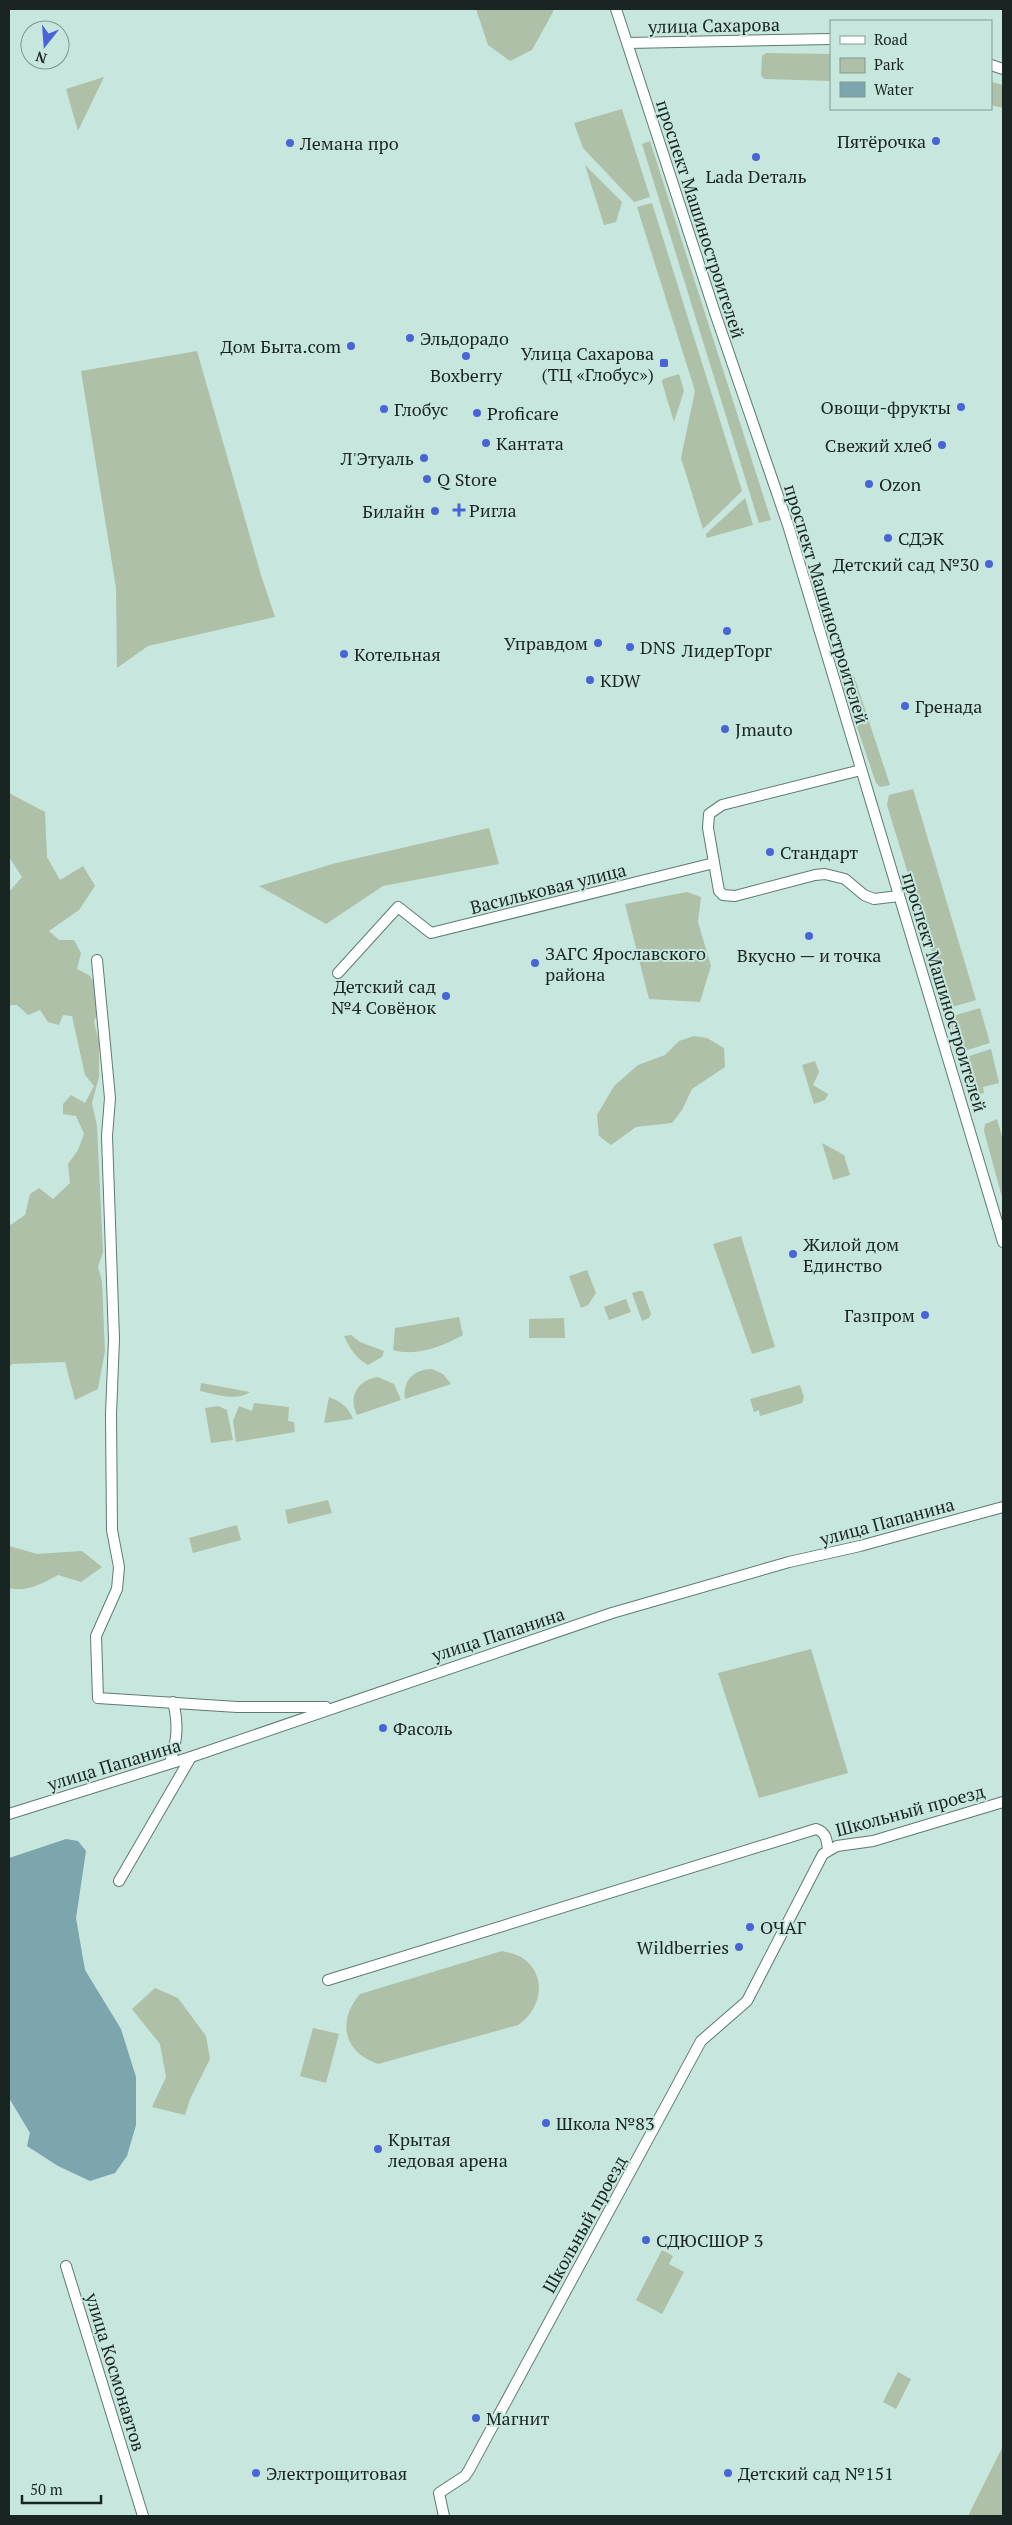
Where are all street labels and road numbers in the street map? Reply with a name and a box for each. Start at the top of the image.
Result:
street label: улица Сахарова [647,12,780,38]
street label: проспект Машиностроителей [651,97,751,341]
street label: проспект Машиностроителей [779,481,875,727]
street label: Васильковая улица [467,857,629,919]
street label: проспект Машиностроителей [897,869,993,1115]
street label: улица Папанина [816,1492,957,1551]
street label: улица Папанина [428,1601,567,1667]
street label: улица Папанина [43,1732,184,1796]
street label: Школьный проезд [833,1779,987,1841]
street label: Школьный проезд [536,2151,632,2297]
street label: улица Космонавтов [80,2289,152,2454]

